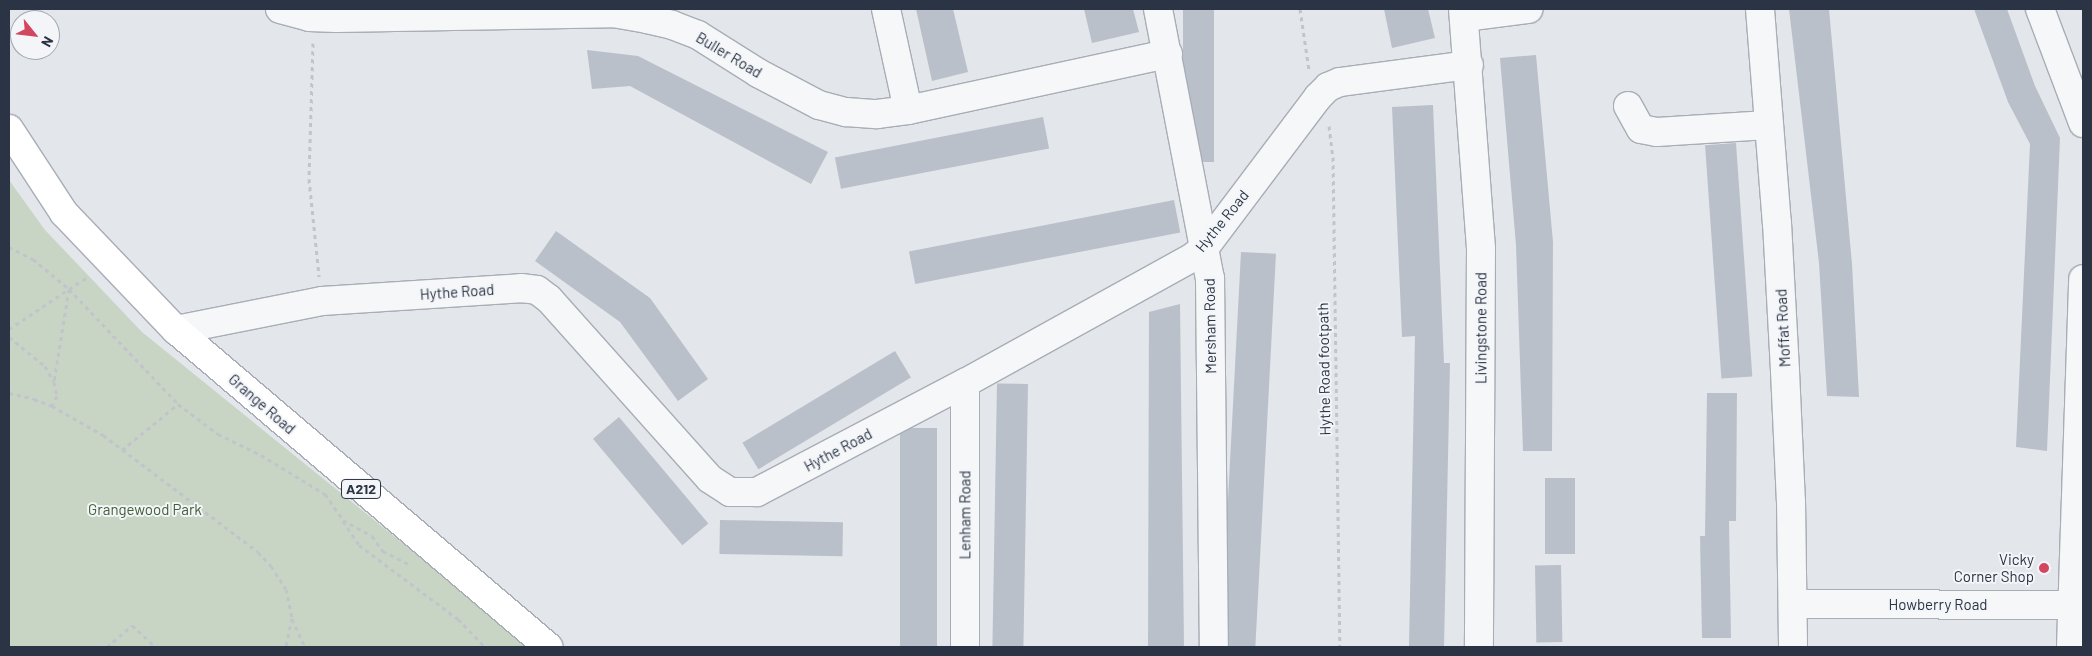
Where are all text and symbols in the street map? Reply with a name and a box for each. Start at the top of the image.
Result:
north arrow [10,10,60,60]
street label: Buller Road [693,28,765,82]
text: N [38,34,57,50]
street label: Hythe Road [1192,186,1252,256]
street label: Livingstone Road [1472,272,1490,384]
street label: Mersham Road [1200,278,1220,374]
street label: Hythe Road [419,280,495,304]
street label: Moffat Road [1772,288,1794,368]
street label: Hythe Road footpath [1314,302,1334,436]
street label: Grange Road [225,370,299,438]
street label: Hythe Road [801,425,875,475]
street label: Lenham Road [956,471,974,559]
road number: A212 [341,478,381,500]
park label: Grangewood Park [88,501,202,519]
place label: Vicky Corner Shop [1954,550,2034,585]
marker: Vicky Corner Shop [2038,562,2050,574]
street label: Howberry Road [1889,596,1987,614]

